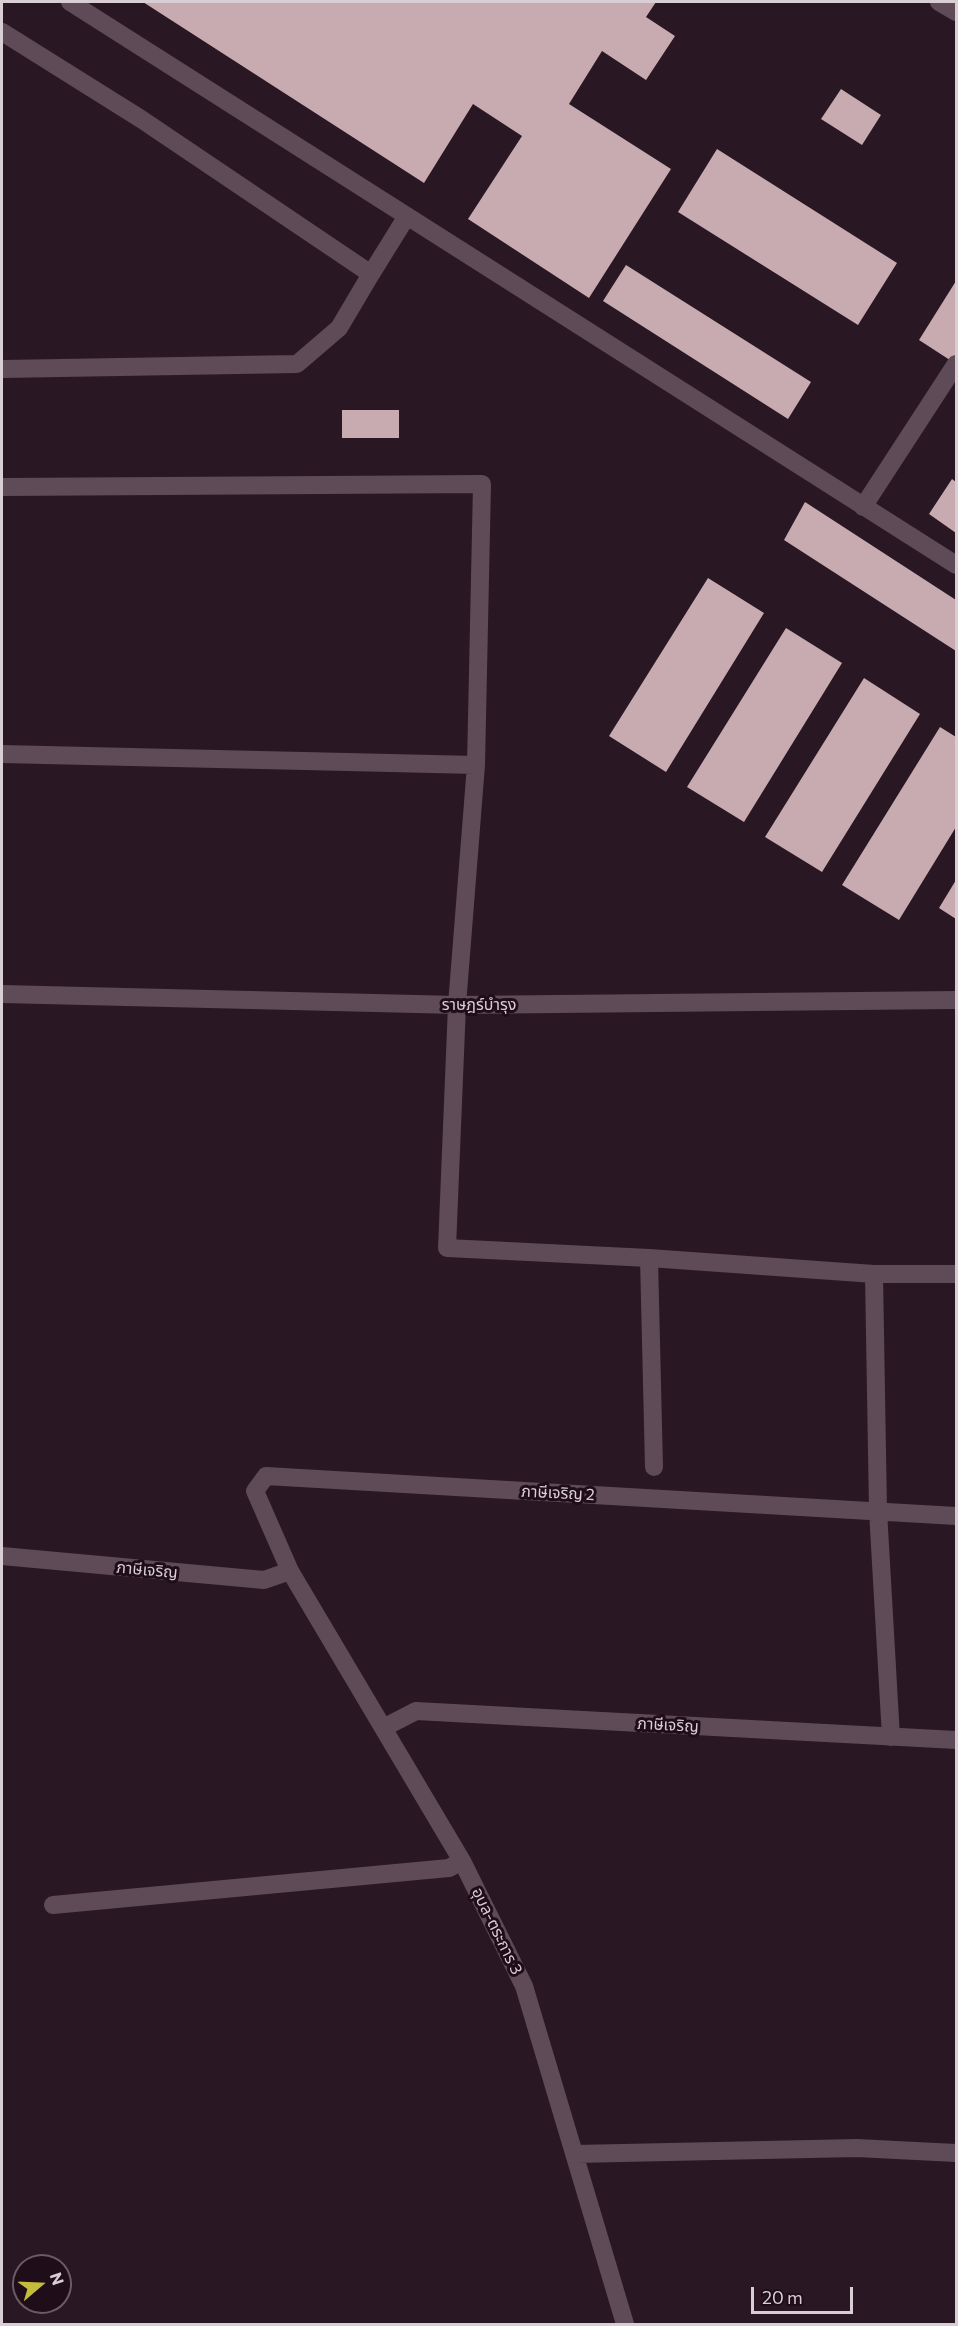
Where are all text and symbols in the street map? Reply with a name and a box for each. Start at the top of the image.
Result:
street label: ราษฎร์บำรุง [442,995,516,1015]
street label: ภาษีเจริญ 2 [521,1481,595,1505]
street label: ภาษีเจริญ [116,1558,178,1582]
street label: ภาษีเจริญ [637,1714,699,1736]
street label: อุบล-ตระการ 3 [468,1884,526,1978]
north arrow [12,2254,72,2314]
text: N [47,2270,69,2287]
scale bar [754,2275,856,2313]
text: 20 m [762,2286,803,2308]

